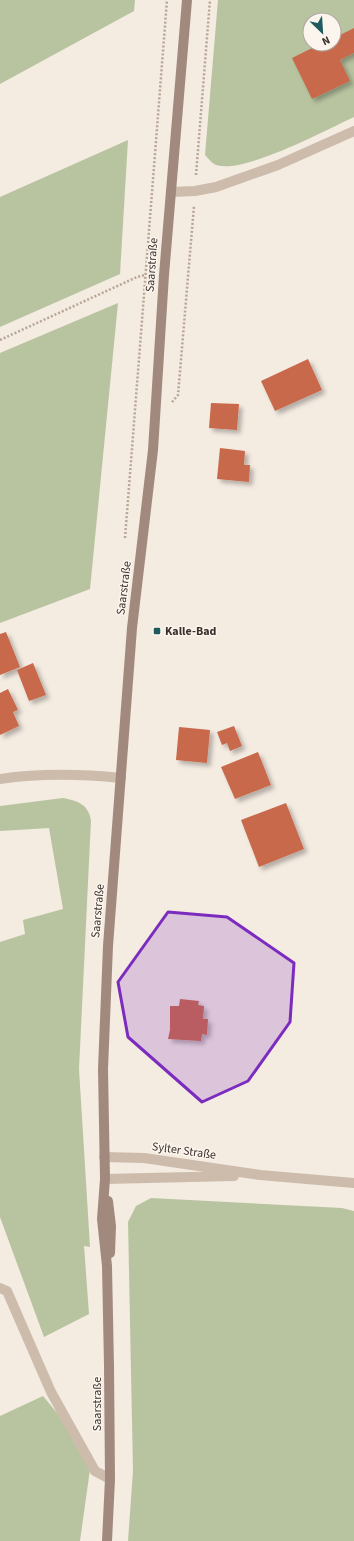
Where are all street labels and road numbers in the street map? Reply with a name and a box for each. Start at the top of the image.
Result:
street label: Saarstraße [142,237,162,293]
street label: Saarstraße [112,560,136,616]
street label: Saarstraße [87,883,109,939]
street label: Sylter Straße [151,1138,217,1164]
street label: Saarstraße [89,1377,106,1431]

